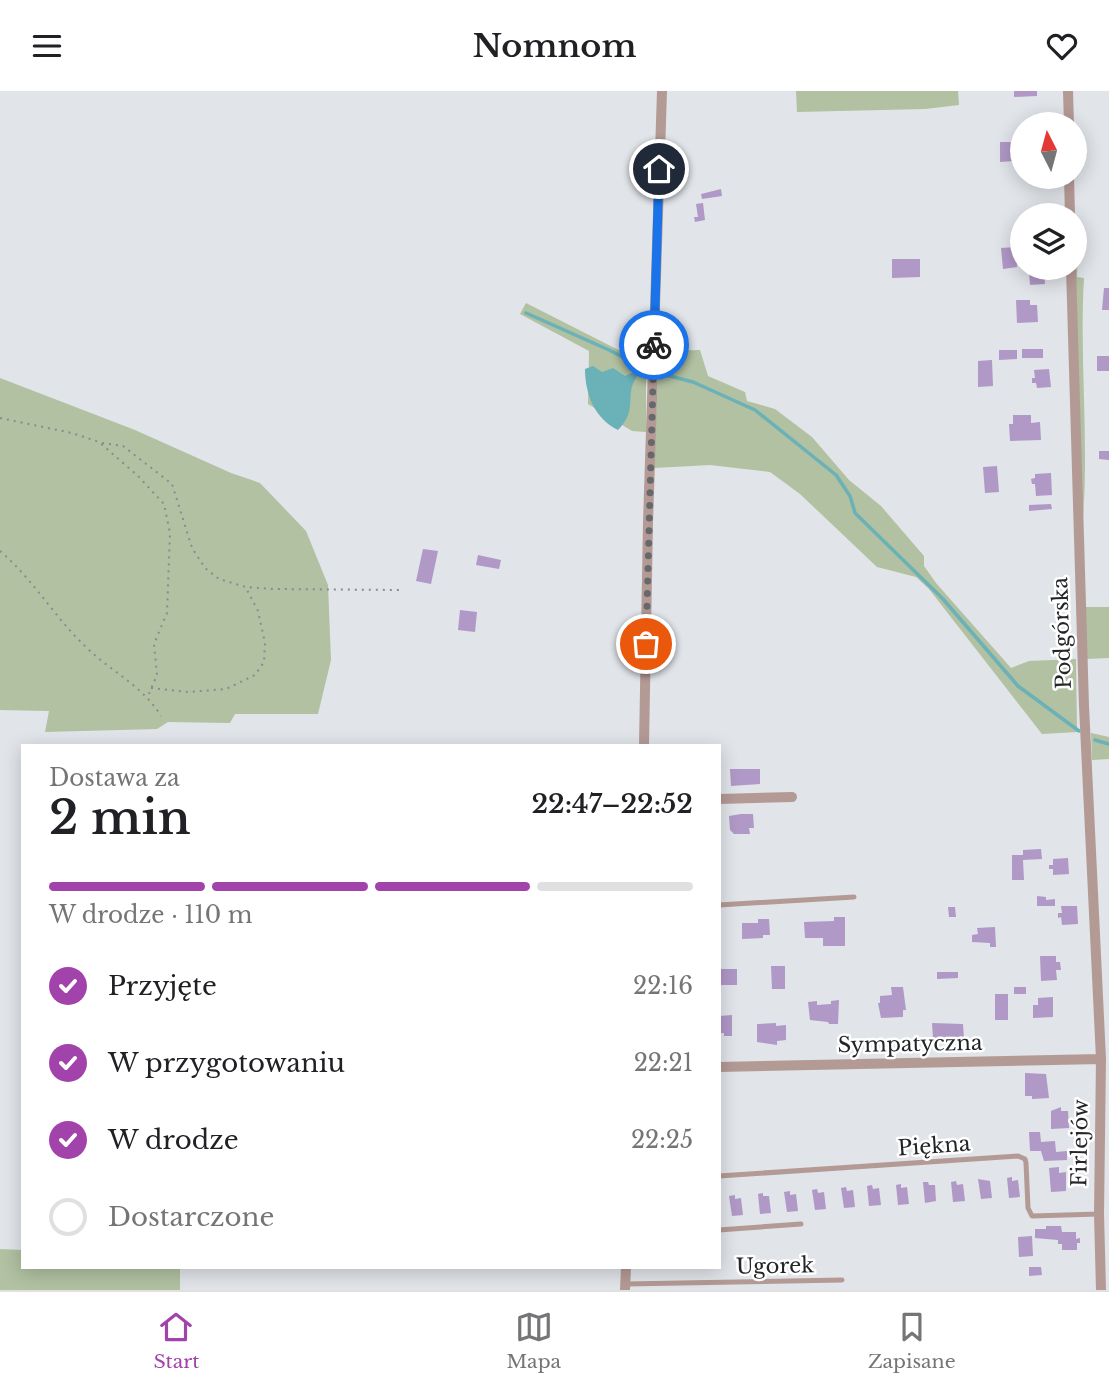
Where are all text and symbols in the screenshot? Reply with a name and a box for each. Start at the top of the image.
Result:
text: Nomnom [473,26,636,66]
icon: menu [28,27,66,65]
icon: heart [1043,27,1081,65]
north arrow [1010,112,1087,189]
map controls [1010,112,1087,280]
pin [629,139,689,199]
icon: home [640,150,678,188]
button: layers [1010,203,1087,280]
courier [619,310,689,380]
icon: bike [635,326,673,364]
street label: Podgórska [1047,576,1077,689]
pin [616,614,676,674]
icon: bag [627,625,665,663]
text: Dostawa za [49,764,180,792]
text: 22:47–22:52 [531,788,693,820]
text: 2 min [49,789,191,846]
text: W drodze · 110 m [49,901,253,929]
icon: check [49,967,87,1005]
text: Przyjęte [108,970,217,1002]
text: 22:16 [633,972,693,1000]
street label: Sympatyczna [837,1030,983,1058]
icon: check [49,1044,87,1082]
text: W przygotowaniu [108,1047,345,1079]
text: 22:21 [634,1049,693,1077]
street label: Firlejów [1066,1099,1094,1187]
icon: check [49,1121,87,1159]
text: W drodze [108,1124,239,1156]
text: 22:25 [631,1126,693,1154]
street label: Piękna [897,1130,972,1162]
text: Dostarczone [108,1201,274,1233]
street label: Ugorek [736,1252,814,1280]
tab: Start [153,1308,200,1373]
tab: Mapa [506,1308,561,1373]
tab: Zapisane [868,1308,956,1373]

